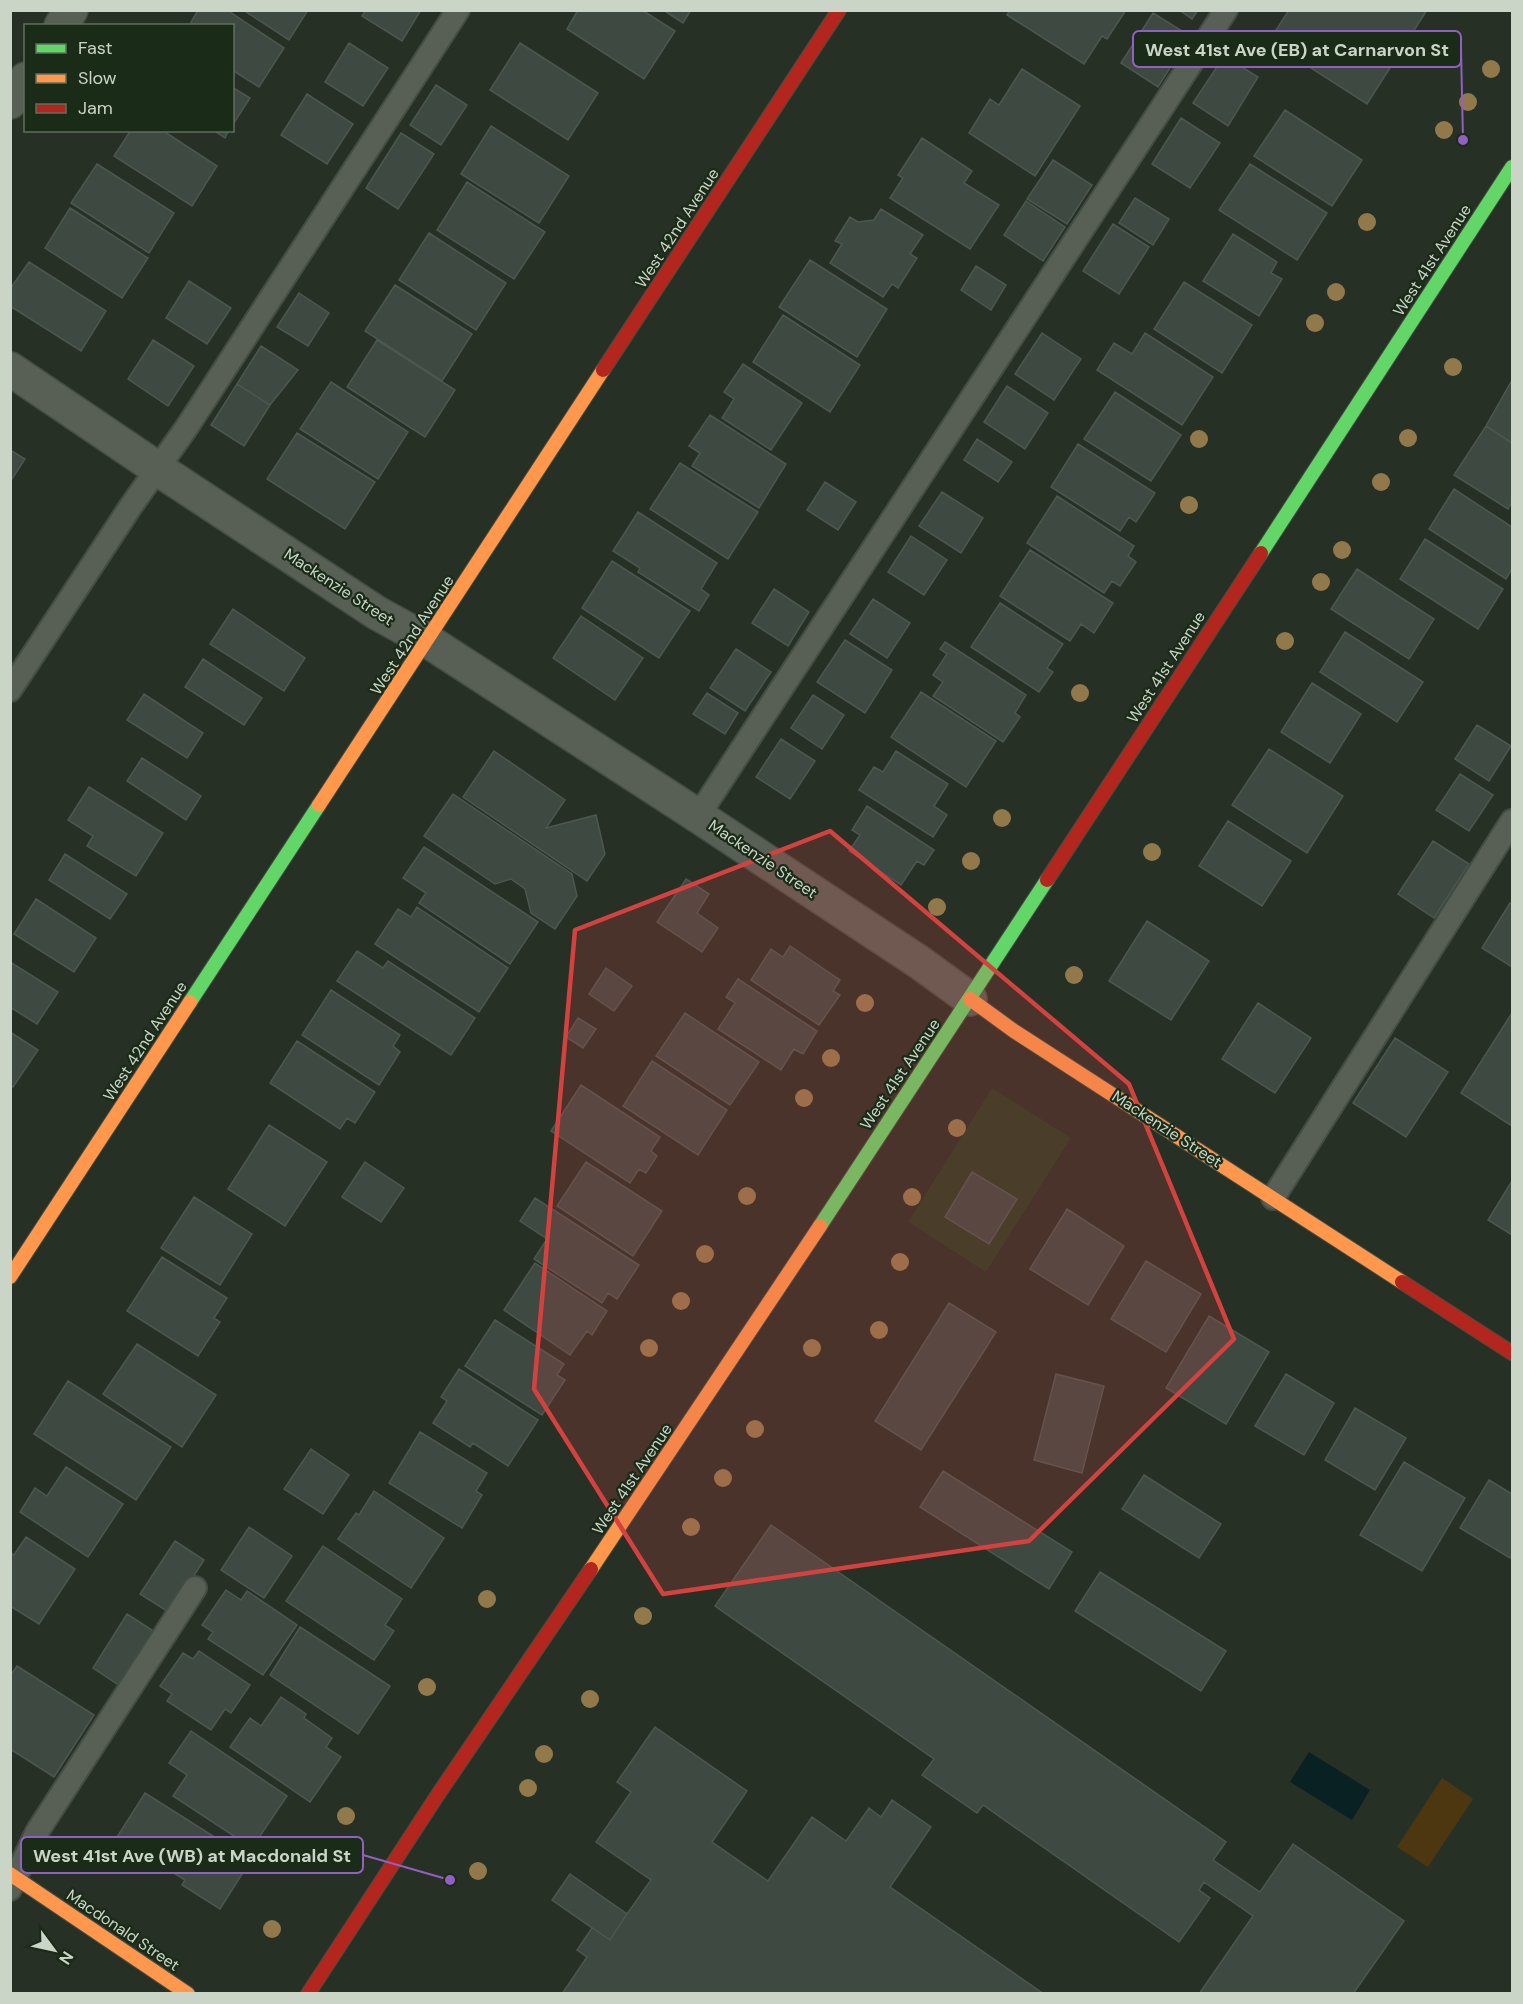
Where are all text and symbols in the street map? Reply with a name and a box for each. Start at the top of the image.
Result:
legend [24,24,234,132]
callout: West 41st Ave (EB) at Carnarvon St [1133,31,1461,67]
text: Fast [78,36,113,60]
text: West 41st Ave (EB) at Carnarvon St [1145,38,1449,62]
text: Slow [78,66,117,90]
text: Jam [78,96,113,120]
street label: West 42nd Avenue [630,164,724,292]
street label: West 41st Avenue [1388,200,1476,320]
street label: Mackenzie Street [280,544,398,630]
street label: West 42nd Avenue [365,571,459,699]
street label: West 41st Avenue [1122,607,1210,727]
street label: Mackenzie Street [705,815,821,903]
street label: West 42nd Avenue [98,977,192,1105]
street label: West 41st Avenue [855,1015,945,1133]
street label: Mackenzie Street [1108,1086,1226,1172]
street label: West 41st Avenue [587,1420,677,1538]
callout: West 41st Ave (WB) at Macdonald St [21,1837,363,1873]
text: West 41st Ave (WB) at Macdonald St [33,1844,351,1868]
street label: Macdonald Street [62,1884,184,1976]
north arrow [24,1920,84,1980]
text: N [54,1947,78,1969]

